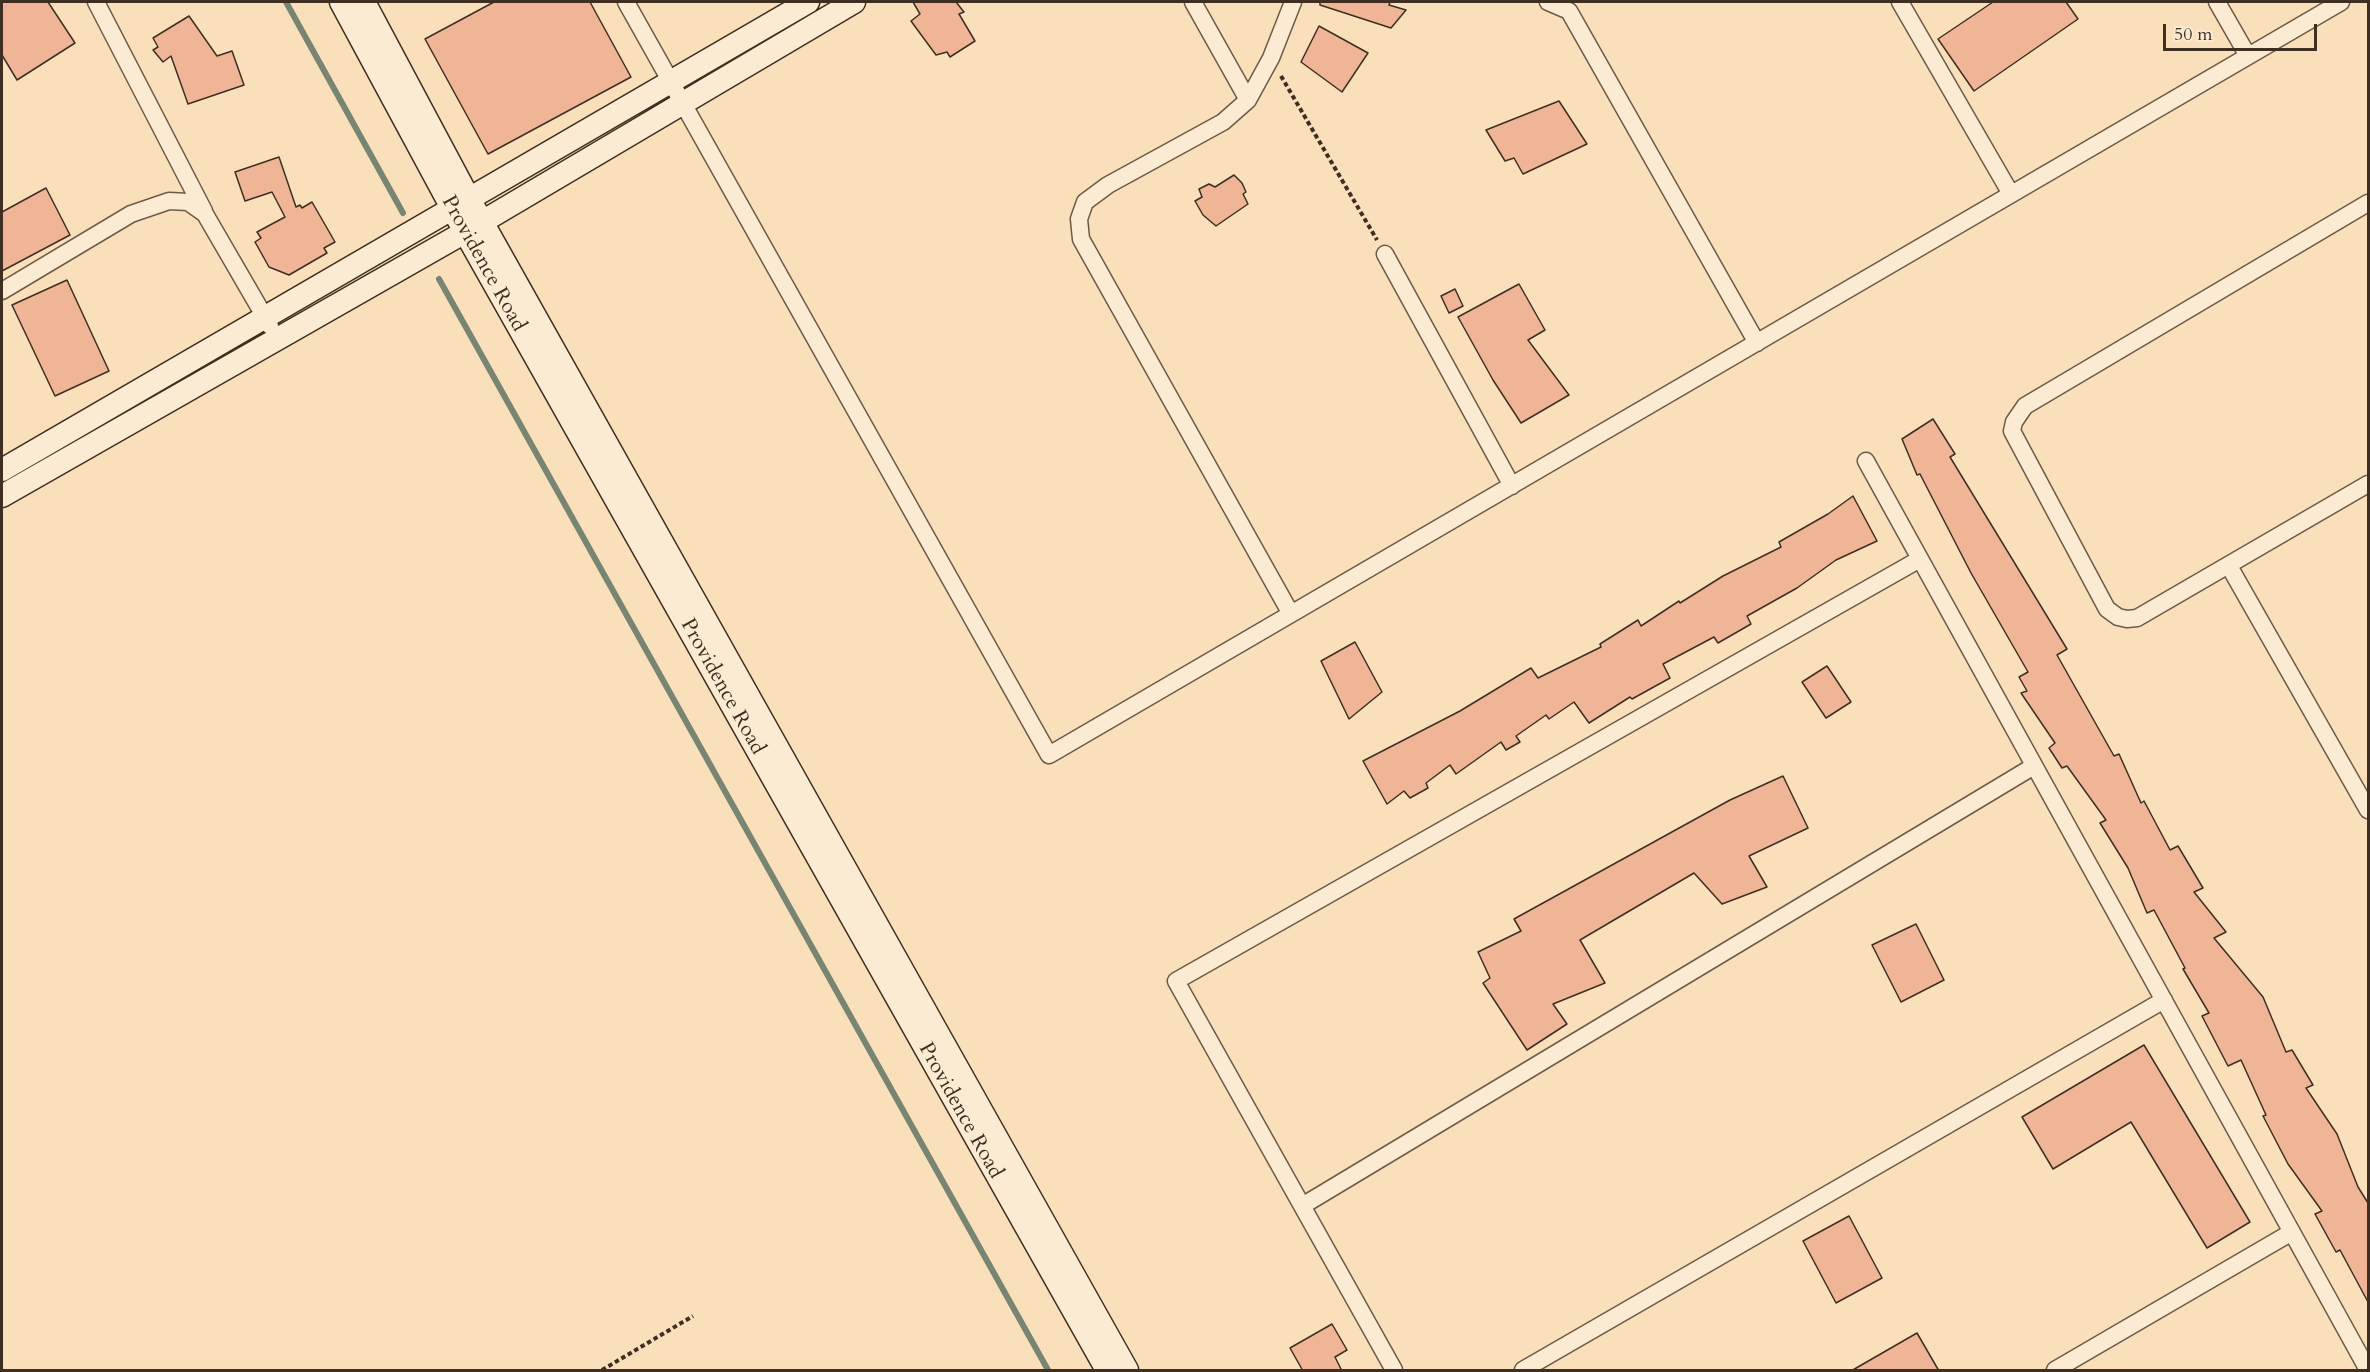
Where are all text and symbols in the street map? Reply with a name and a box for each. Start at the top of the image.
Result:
scale bar [2166,12,2320,50]
text: 50 m [2174,22,2213,47]
street label: Providence Road [435,192,531,336]
street label: Providence Road [674,615,770,759]
street label: Providence Road [912,1039,1008,1183]

